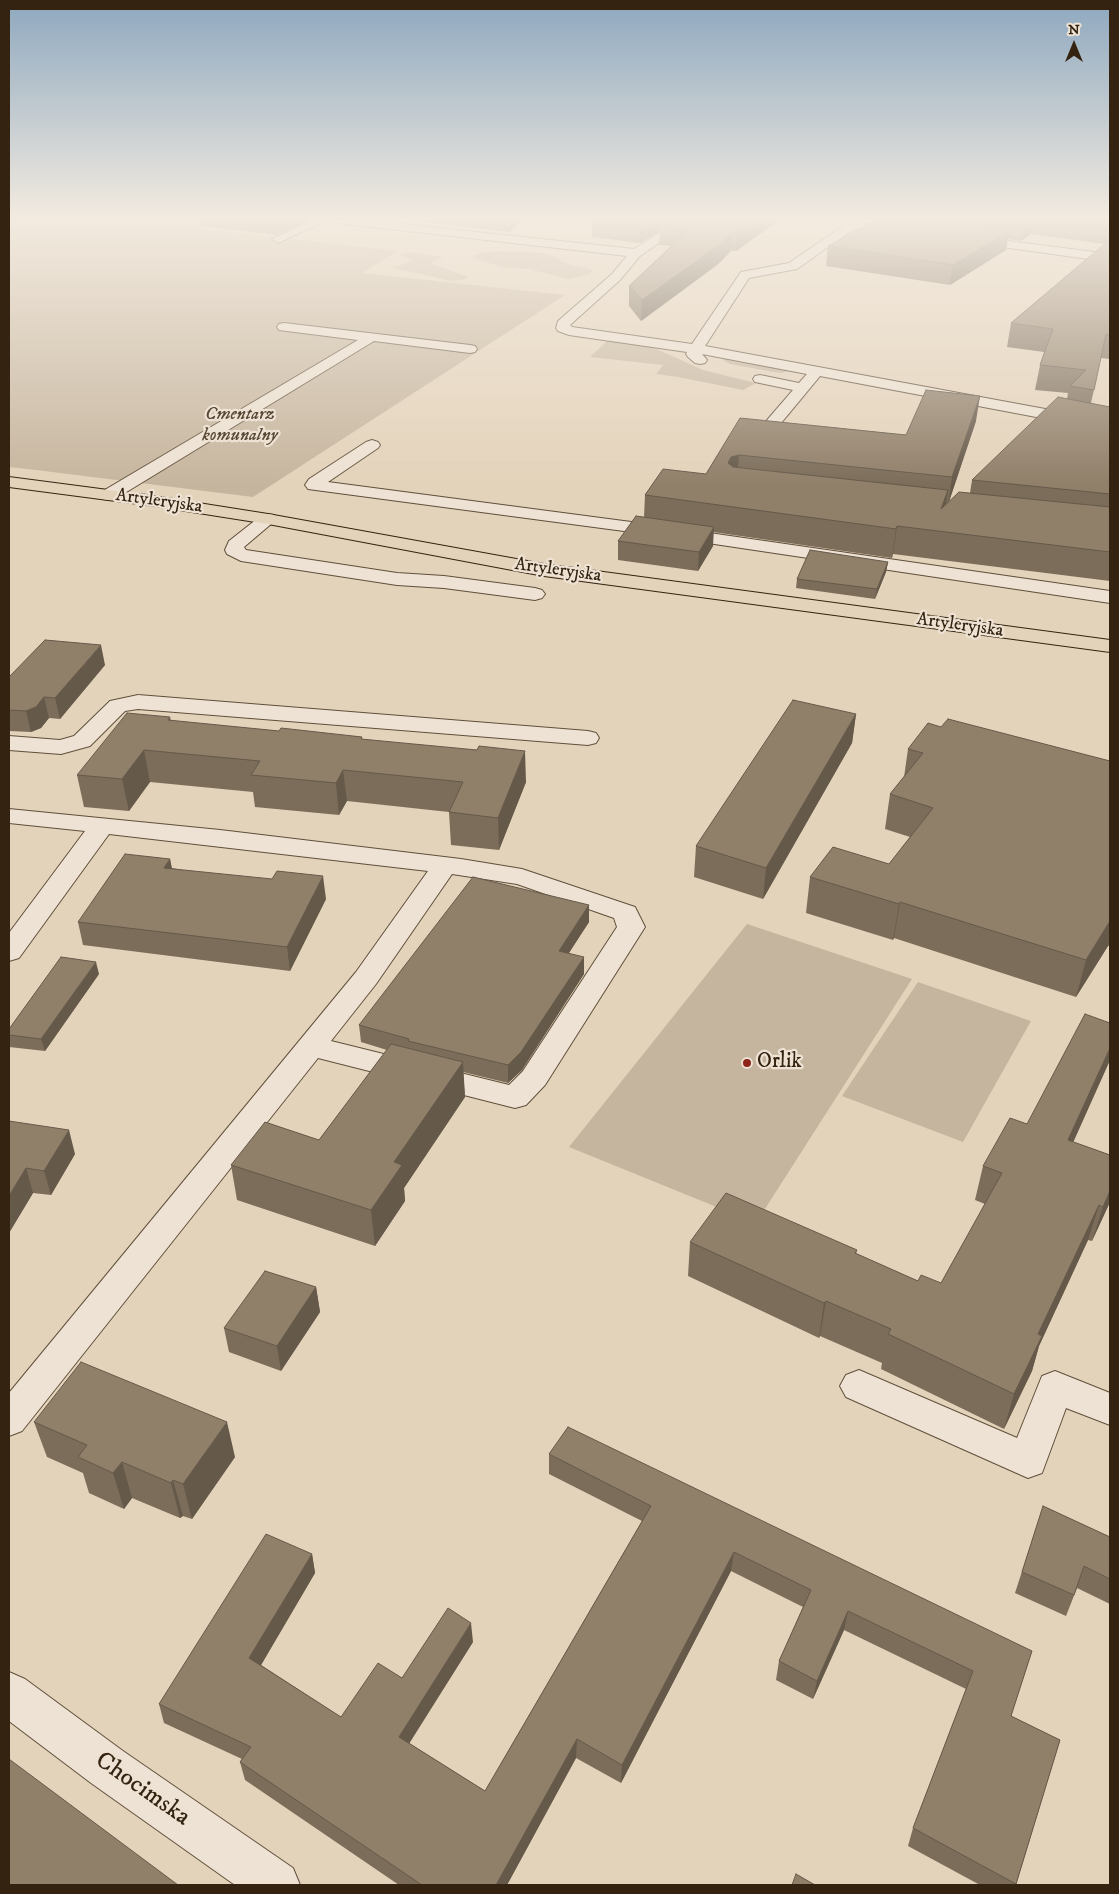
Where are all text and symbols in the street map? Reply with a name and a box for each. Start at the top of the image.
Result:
north arrow [1049,20,1099,70]
text: N [1068,21,1080,39]
park label: Cmentarz komunalny [202,404,278,446]
street label: Artyleryjska [114,485,204,519]
street label: Artyleryjska [513,554,603,588]
street label: Artyleryjska [915,609,1005,643]
place label: Orlik [757,1050,802,1076]
marker: Orlik [741,1057,753,1069]
street label: Chocimska [89,1746,195,1834]

